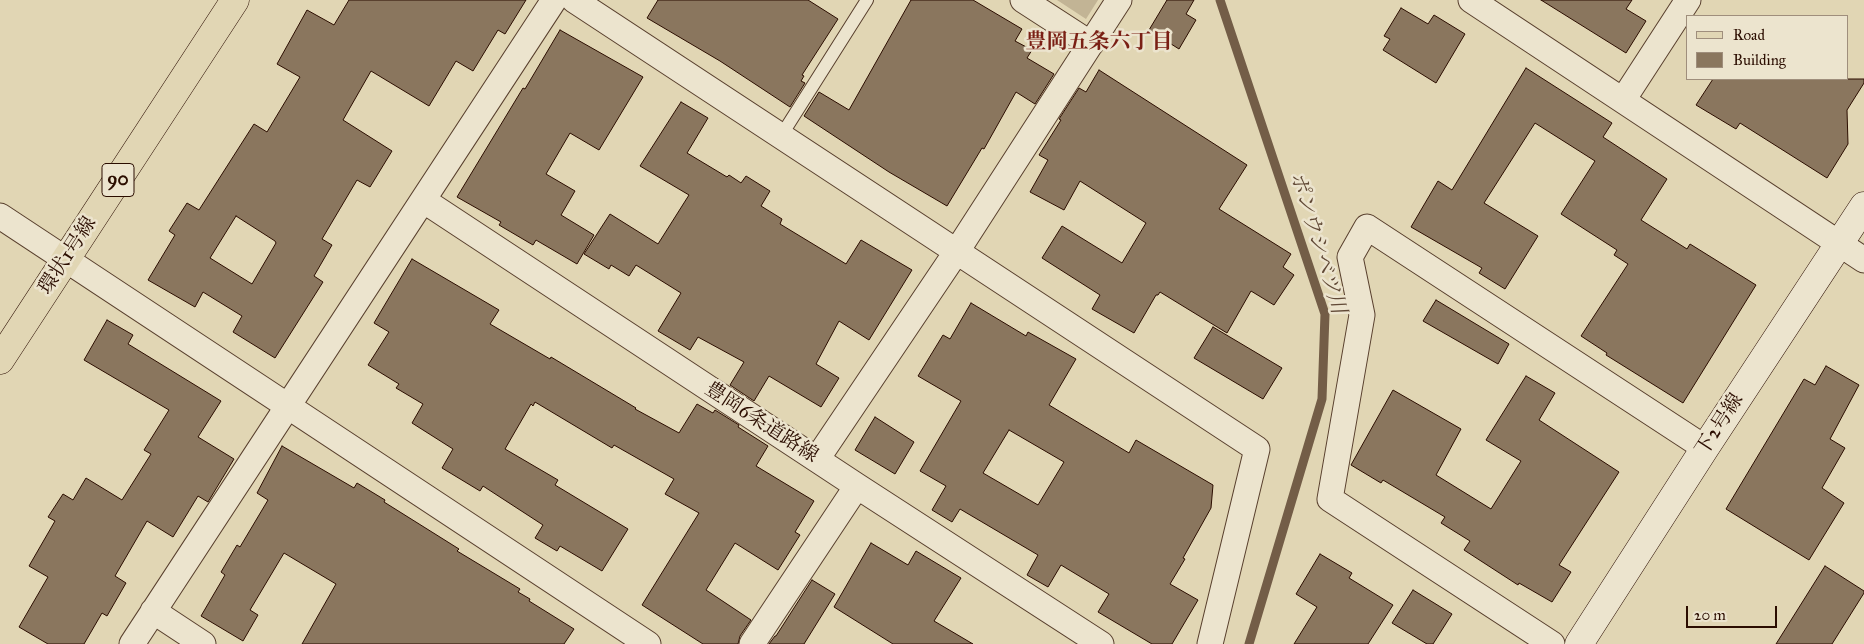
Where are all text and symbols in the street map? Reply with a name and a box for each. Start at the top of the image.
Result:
legend [1686,15,1849,80]
text: Road [1733,26,1765,44]
district label: 豊岡五条六丁目 [1026,30,1172,56]
text: Building [1733,51,1786,69]
road number: 90 [102,164,134,196]
water label: ポンウシベツ川 [1283,169,1351,317]
street label: 環状1号線 [34,213,102,299]
street label: 豊岡6条道路線 [700,377,822,469]
street label: 下2号線 [1691,389,1749,461]
scale bar [1689,596,1780,628]
text: 20 m [1694,606,1726,624]

